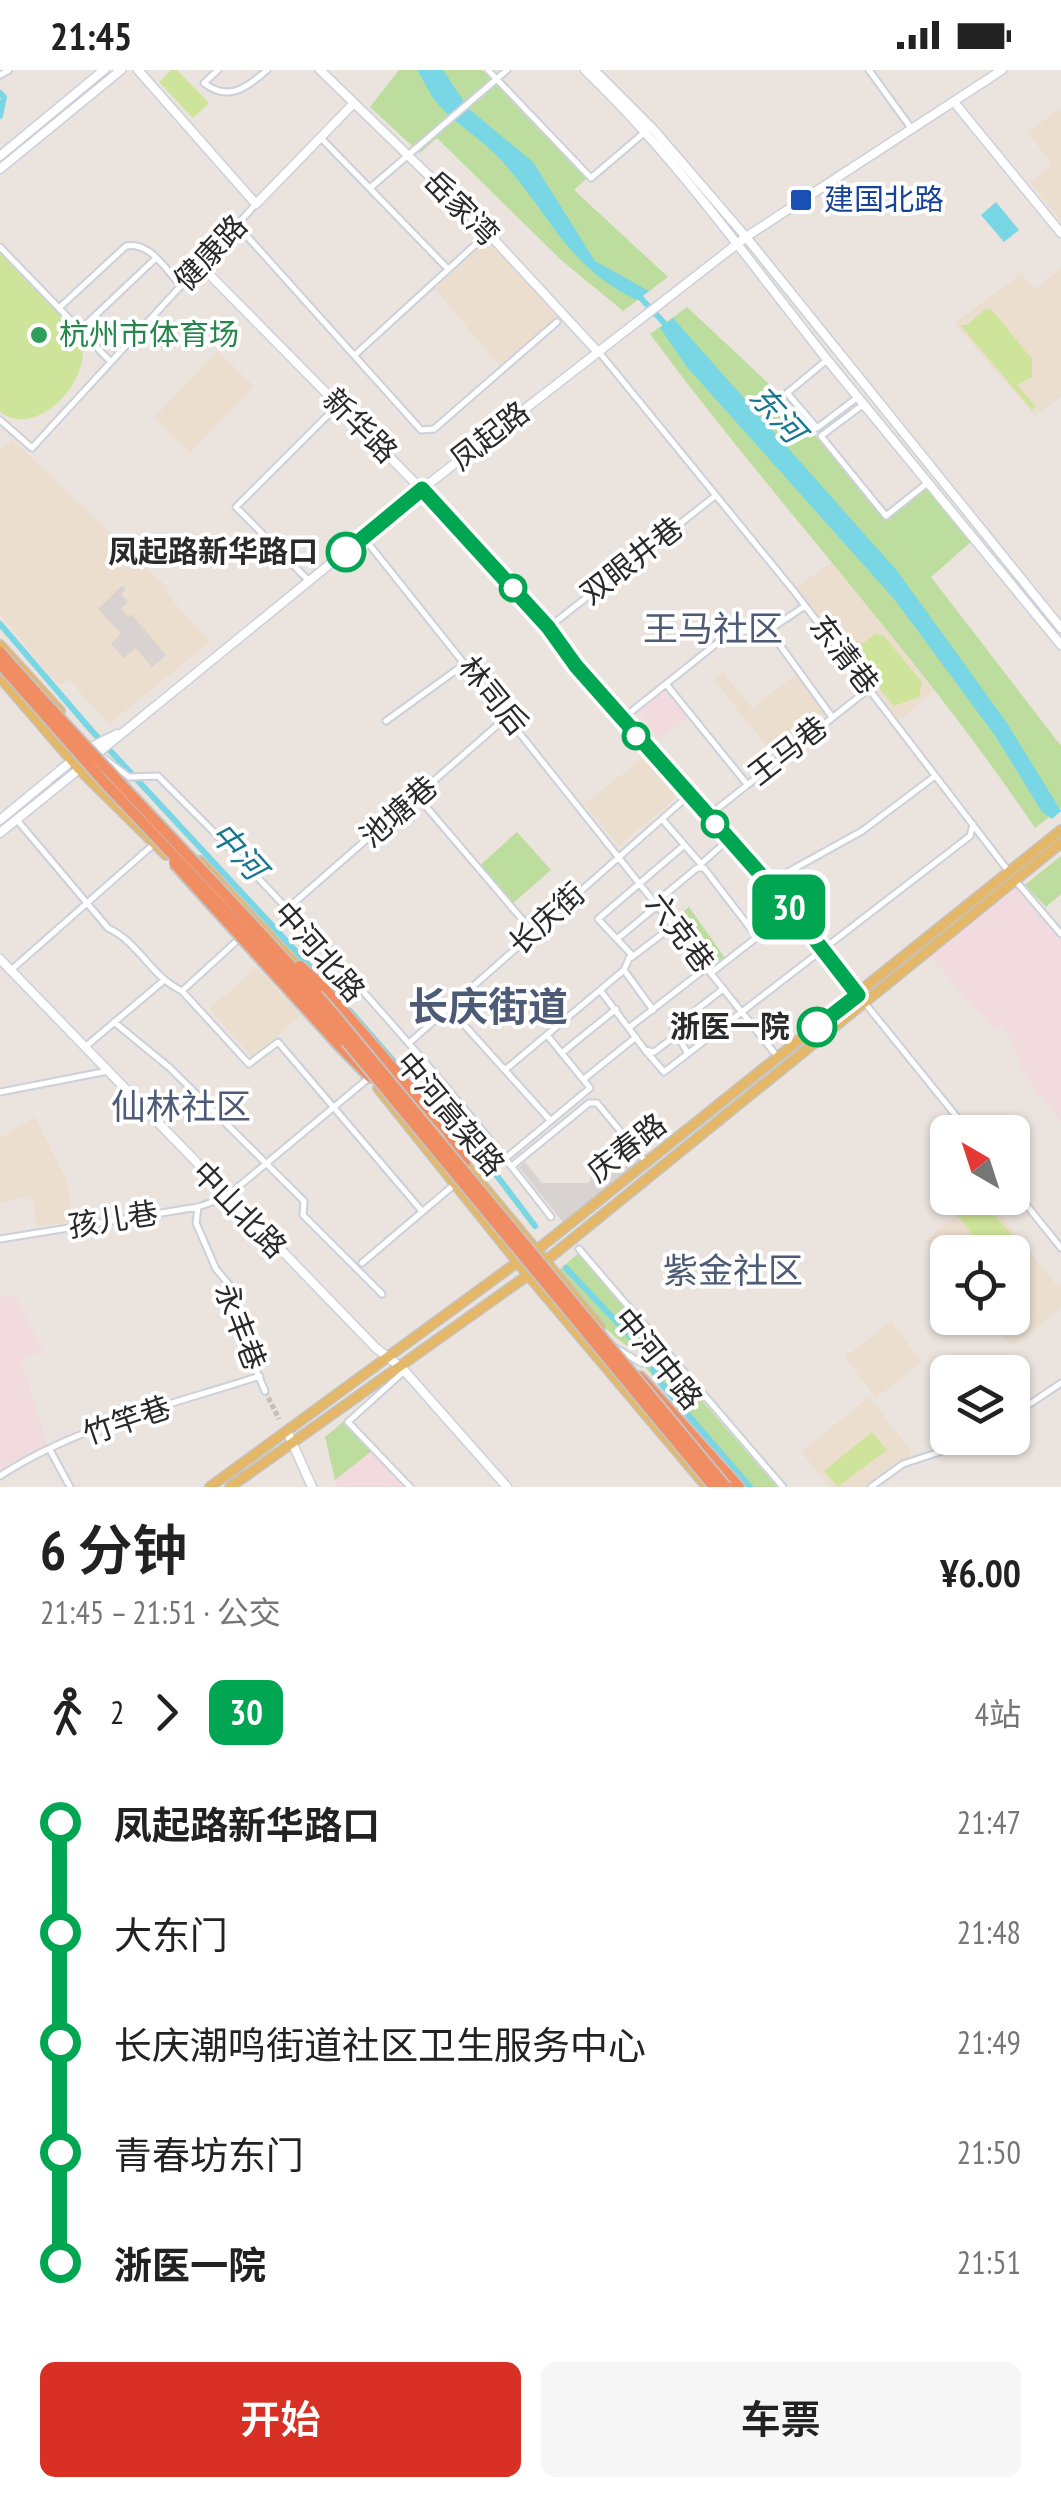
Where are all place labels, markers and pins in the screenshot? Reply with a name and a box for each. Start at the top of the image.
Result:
place label: 建国北路 [824,179,944,218]
marker: 建国北路 [788,187,814,213]
place label: 杭州市体育场 [59,314,239,353]
marker: 杭州市体育场 [28,324,50,346]
place label: 凤起路新华路口 [108,531,318,570]
marker: 凤起路新华路口 [327,533,365,571]
unlabelled marker [500,575,526,601]
unlabelled marker [623,723,649,749]
unlabelled marker [702,811,728,837]
place label: 浙医一院 [670,1006,790,1045]
marker: 浙医一院 [798,1008,836,1046]

